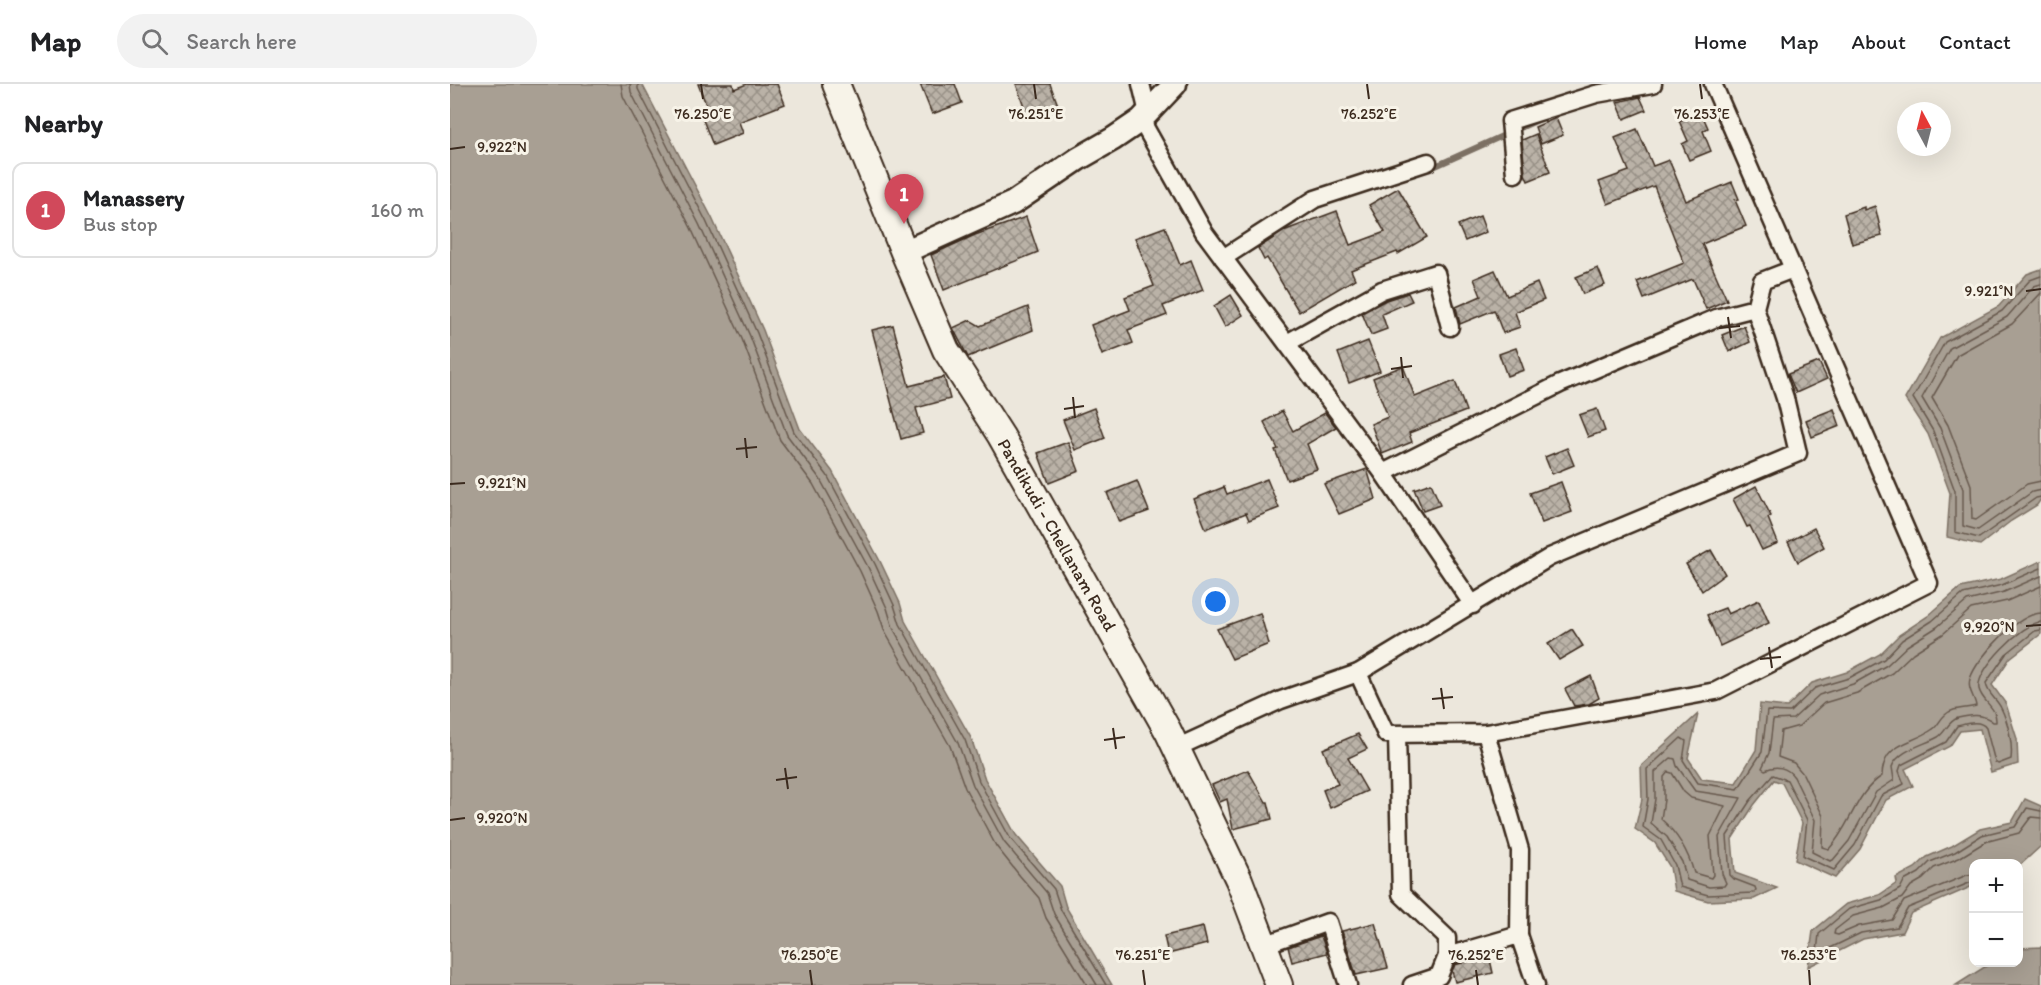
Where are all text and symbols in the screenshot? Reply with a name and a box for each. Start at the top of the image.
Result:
search box [117,14,537,68]
text: Map [30,24,81,58]
icon: search [138,25,171,58]
text: Search here [186,28,297,55]
text: Home [1694,29,1747,54]
text: Map [1780,29,1819,54]
text: About [1852,29,1906,54]
text: Contact [1939,29,2011,54]
north arrow [1897,102,1951,156]
text: 76.250°E [675,105,731,123]
text: 76.251°E [1009,105,1063,123]
text: 76.252°E [1341,105,1397,123]
text: 76.253°E [1674,105,1730,123]
text: Nearby [24,107,103,139]
text: 9.922°N [477,138,527,156]
pin: 1 [884,174,924,224]
text: Manassery [83,185,184,212]
text: 1 [41,198,50,222]
text: 160 m [371,198,424,222]
text: Bus stop [83,212,158,236]
text: 9.921°N [1965,282,2013,300]
street label: Pandikudi - Chellanam Road [993,435,1121,635]
text: 9.921°N [478,474,526,492]
your location [1201,587,1230,616]
text: 9.920°N [1963,618,2015,636]
text: 9.920°N [476,809,528,827]
map controls [1969,859,2023,967]
button: + [1969,859,2023,913]
button: − [1969,913,2023,967]
text: 76.250°E [782,946,838,964]
text: 76.251°E [1116,946,1170,964]
text: 76.252°E [1448,946,1504,964]
text: 76.253°E [1781,946,1837,964]

